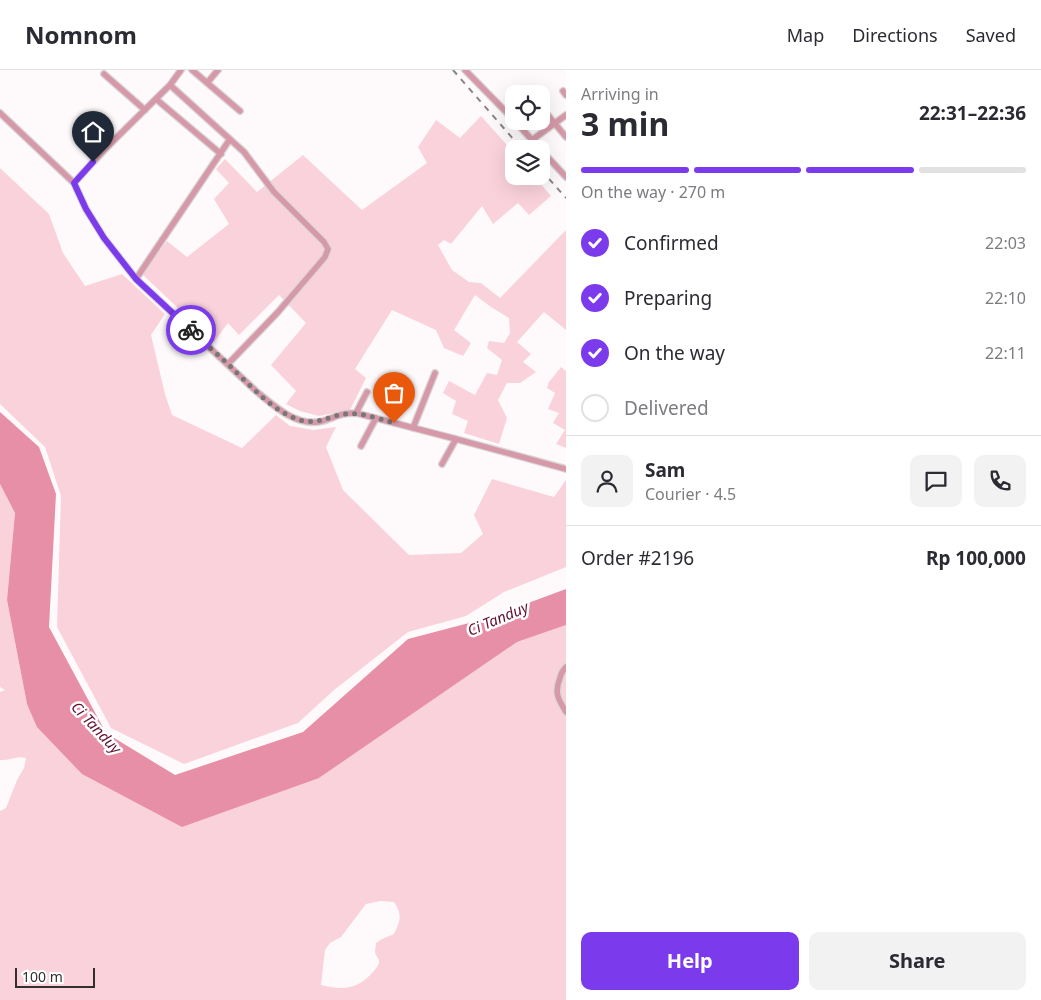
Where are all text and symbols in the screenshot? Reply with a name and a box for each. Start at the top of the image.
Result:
text: Nomnom [25,18,137,51]
text: Map [787,23,824,47]
text: Directions [852,23,938,47]
text: Saved [966,23,1016,47]
text: Arriving in [581,83,659,105]
map controls [505,85,550,185]
button: locate [505,85,550,130]
text: 22:31–22:36 [919,100,1026,126]
text: 3 min [581,102,669,145]
pin [72,111,114,162]
icon: home [79,118,107,146]
button: layers [505,140,550,185]
text: On the way · 270 m [581,181,725,203]
icon: check [581,229,609,257]
text: Confirmed [624,230,719,256]
text: 22:03 [985,232,1026,254]
icon: check [581,284,609,312]
text: Preparing [624,285,712,311]
text: 22:10 [985,287,1026,309]
courier [166,305,216,355]
icon: bike [177,316,205,344]
icon: check [581,339,609,367]
text: On the way [624,340,725,366]
text: 22:11 [985,342,1026,364]
pin [373,372,415,423]
icon: bag [380,379,408,407]
text: Delivered [624,395,709,421]
button: person [581,455,633,507]
button: chat [910,455,962,507]
button: phone [974,455,1026,507]
text: Sam [645,457,685,483]
text: Courier · 4.5 [645,483,736,505]
text: Order #2196 [581,545,694,571]
text: Rp 100,000 [926,545,1026,571]
water label: Ci Tanduy [464,596,532,640]
water label: Ci Tanduy [67,697,127,758]
button: Help [581,932,799,990]
button: Share [809,932,1026,990]
scale bar [15,965,95,988]
text: 100 m [22,967,63,986]

